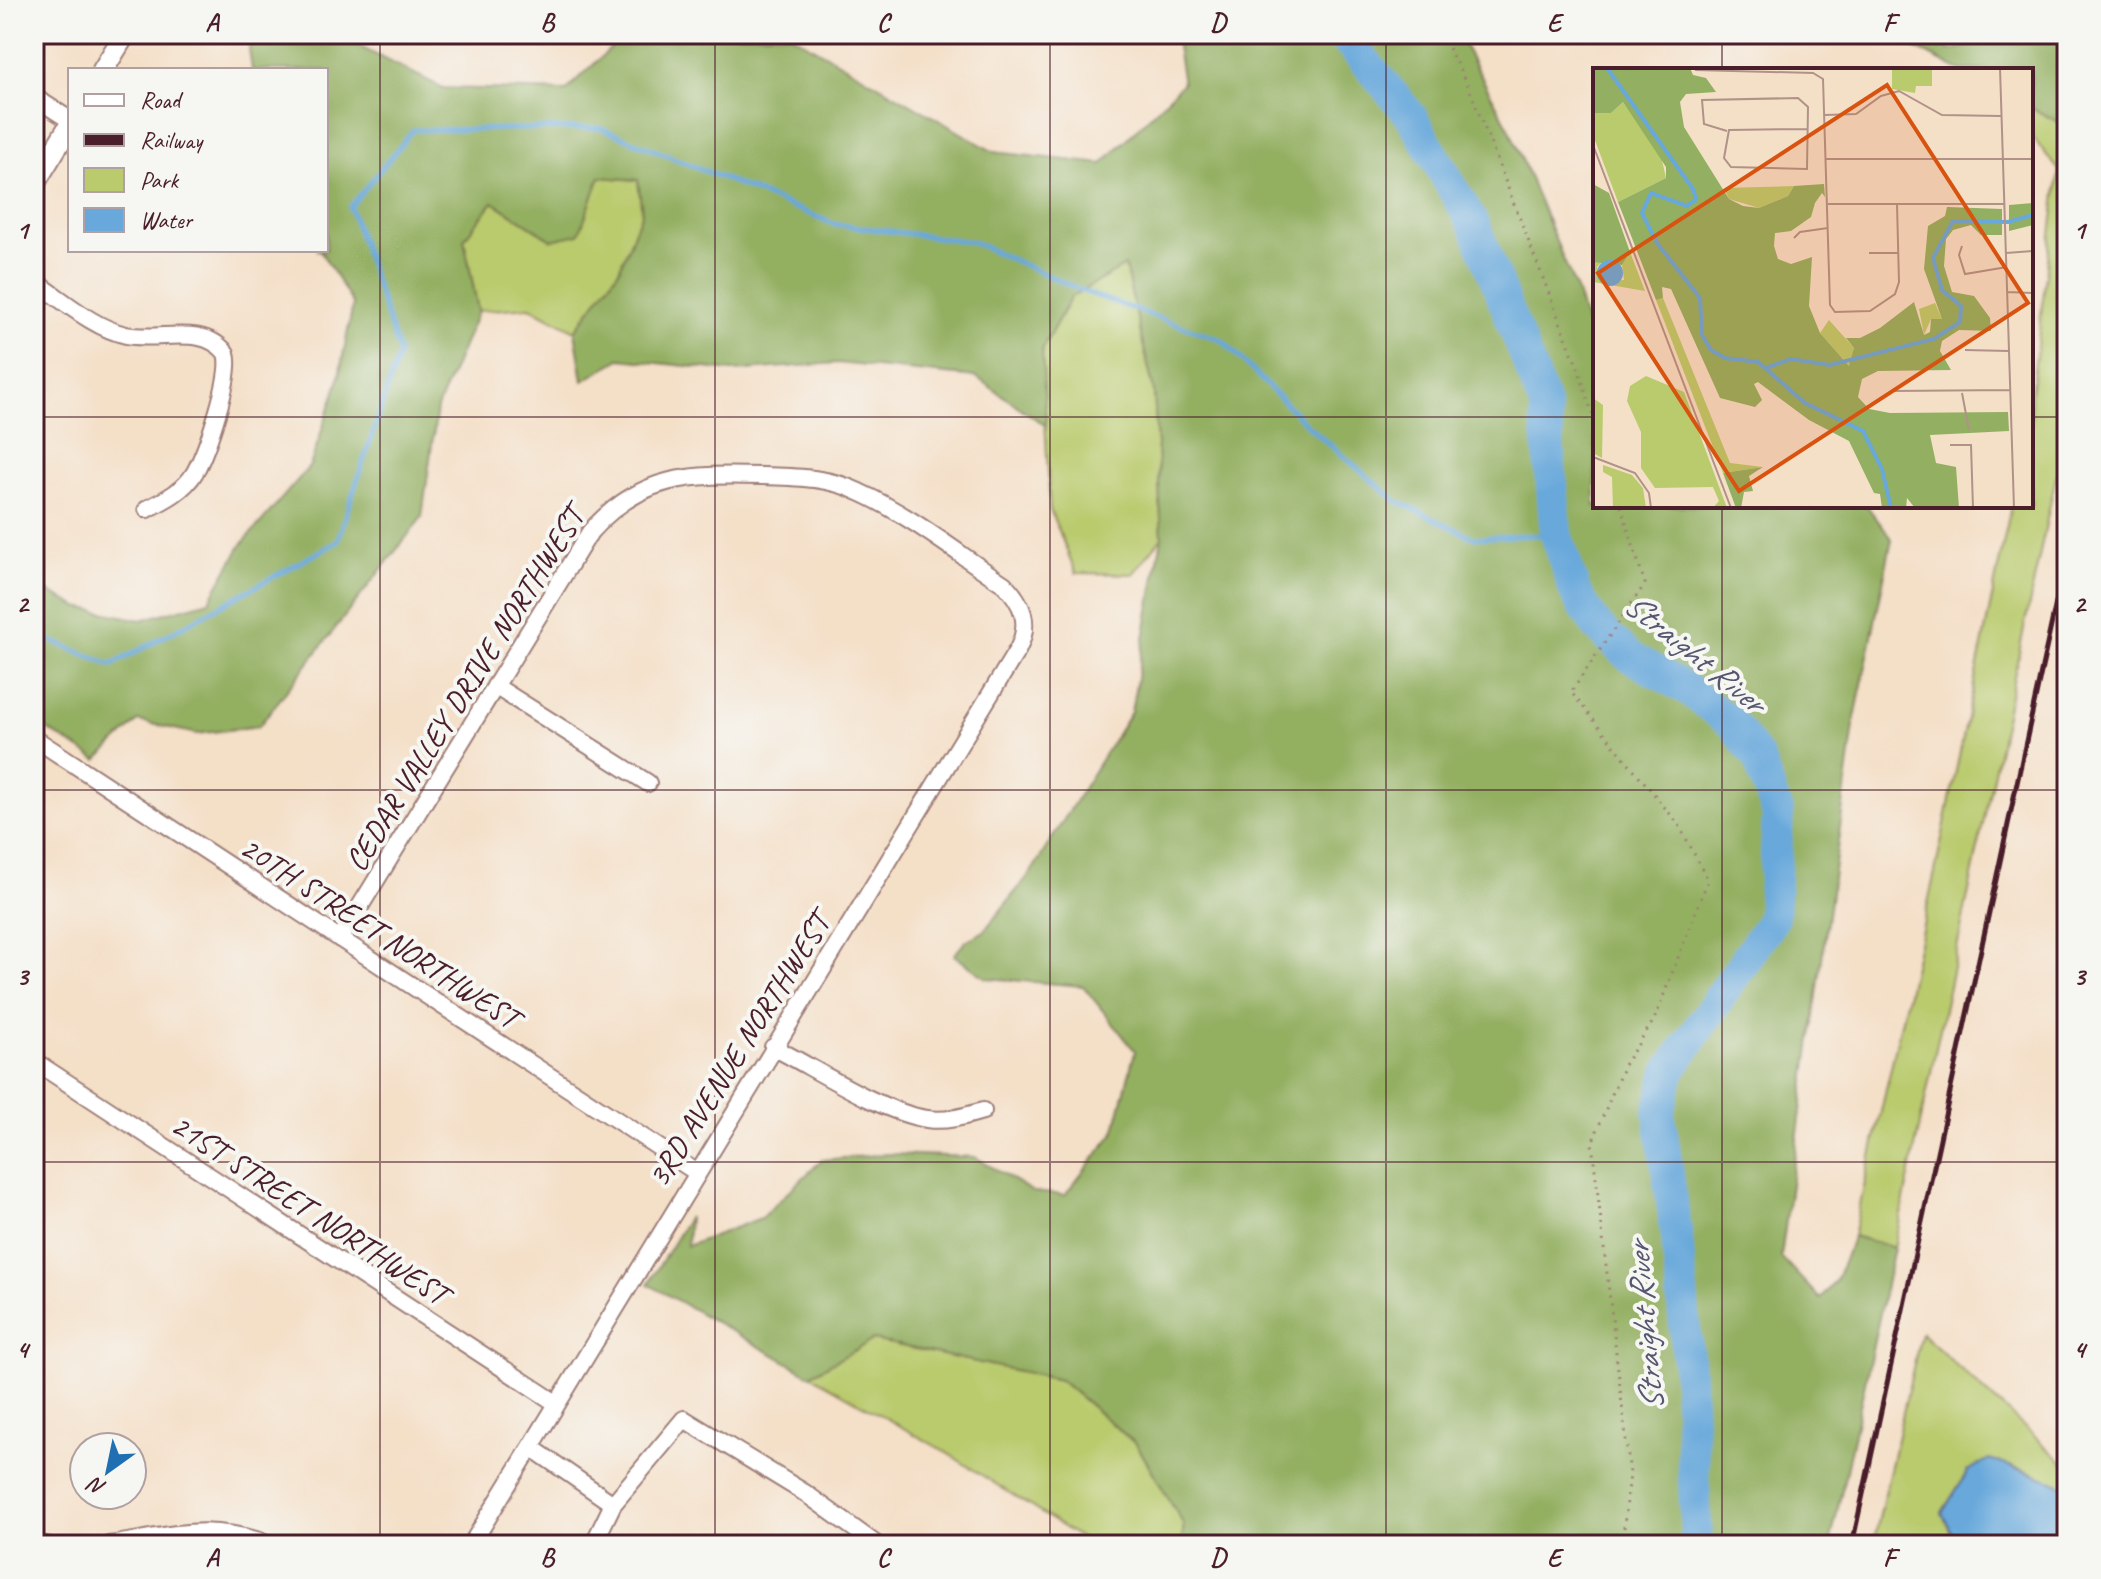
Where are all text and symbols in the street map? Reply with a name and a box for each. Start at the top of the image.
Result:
text: A [205,6,220,39]
text: B [540,6,556,39]
text: C [877,6,893,39]
text: D [1210,6,1228,39]
text: E [1547,6,1565,39]
text: F [1883,6,1901,39]
legend [68,68,328,252]
inset map [1593,68,2033,508]
text: Road [140,85,184,115]
text: Railway [140,125,204,155]
text: Park [140,165,180,195]
text: Water [140,205,195,235]
text: 1 [16,214,31,247]
text: 1 [2073,214,2088,247]
street label: CEDAR VALLEY DRIVE NORTHWEST [335,493,597,879]
water label: Straight River [1616,583,1778,726]
text: 2 [16,587,30,620]
text: 2 [2073,587,2087,620]
street label: 20TH STREET NORTHWEST [232,827,532,1042]
street label: 3RD AVENUE NORTHWEST [638,900,843,1195]
text: 3 [16,960,30,993]
text: 3 [2073,960,2087,993]
street label: 21ST STREET NORTHWEST [163,1104,462,1318]
water label: Straight River [1615,1235,1673,1413]
text: 4 [16,1333,31,1366]
text: 4 [2073,1333,2088,1366]
north arrow [68,1431,148,1511]
text: N [81,1470,111,1502]
text: A [205,1541,220,1574]
text: B [540,1541,556,1574]
text: C [877,1541,893,1574]
text: D [1210,1541,1228,1574]
text: E [1547,1541,1565,1574]
text: F [1883,1541,1901,1574]

